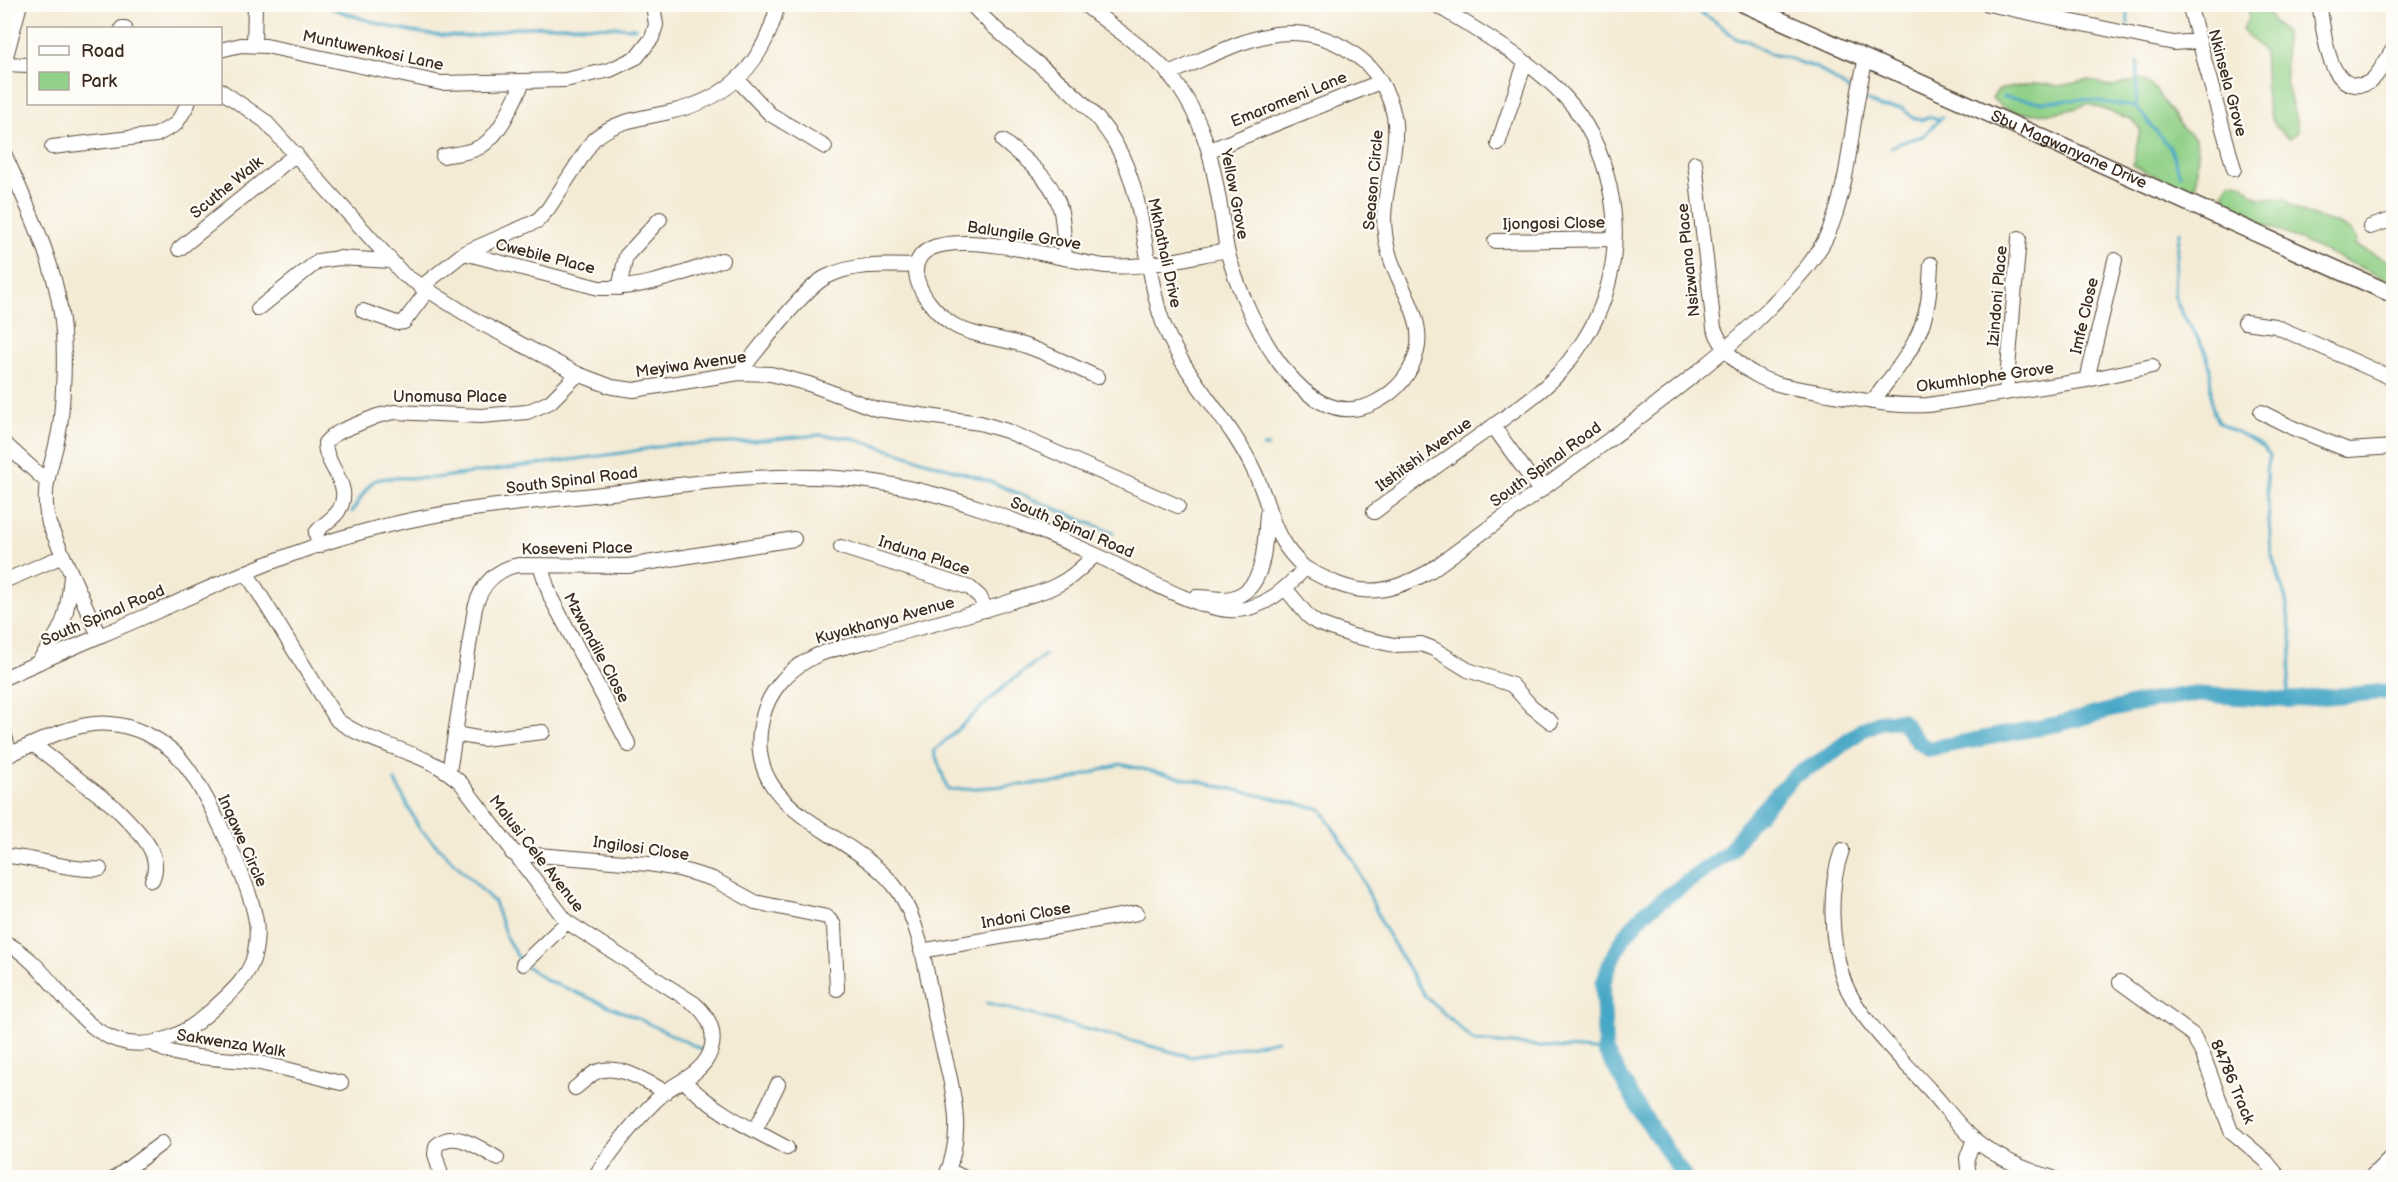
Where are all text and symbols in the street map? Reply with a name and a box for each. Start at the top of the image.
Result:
legend [27,27,222,105]
street label: Muntuwenkosi Lane [301,27,446,75]
street label: Nkinsela Grove [2204,27,2251,139]
text: Road [81,41,125,62]
street label: Emaromeni Lane [1228,68,1350,132]
text: Park [81,71,117,92]
street label: Sbu Magwanyane Drive [1988,106,2150,193]
street label: Season Circle [1360,129,1388,231]
street label: Yellow Grove [1216,146,1252,241]
street label: Scuthe Walk [187,153,267,223]
street label: Mkhathali Drive [1143,196,1185,310]
street label: Nsizwana Place [1674,202,1704,318]
street label: Ijongosi Close [1503,214,1606,234]
street label: Balungile Grove [966,218,1083,254]
street label: Cwebile Place [493,235,597,279]
street label: Izindoni Place [1984,244,2012,347]
street label: Imfe Close [2067,275,2103,356]
street label: Meyiwa Avenue [634,348,748,382]
street label: Okumhlophe Grove [1915,359,2056,397]
street label: Unomusa Place [393,388,507,407]
street label: Itshitshi Avenue [1372,414,1476,496]
street label: South Spinal Road [1487,418,1605,512]
street label: South Spinal Road [505,463,639,499]
street label: South Spinal Road [1007,493,1137,563]
street label: Induna Place [876,532,973,580]
street label: Koseveni Place [521,539,633,559]
street label: South Spinal Road [38,581,168,651]
street label: Mzwandile Close [559,590,633,707]
street label: Kuyakhanya Avenue [813,593,957,649]
street label: Inqawe Circle [213,792,271,890]
street label: Malusi Cele Avenue [484,792,588,917]
street label: Ingilosi Close [592,833,691,865]
street label: Indoni Close [980,899,1073,933]
street label: Sakwenza Walk [175,1026,287,1062]
street label: 84786 Track [2206,1037,2258,1127]

